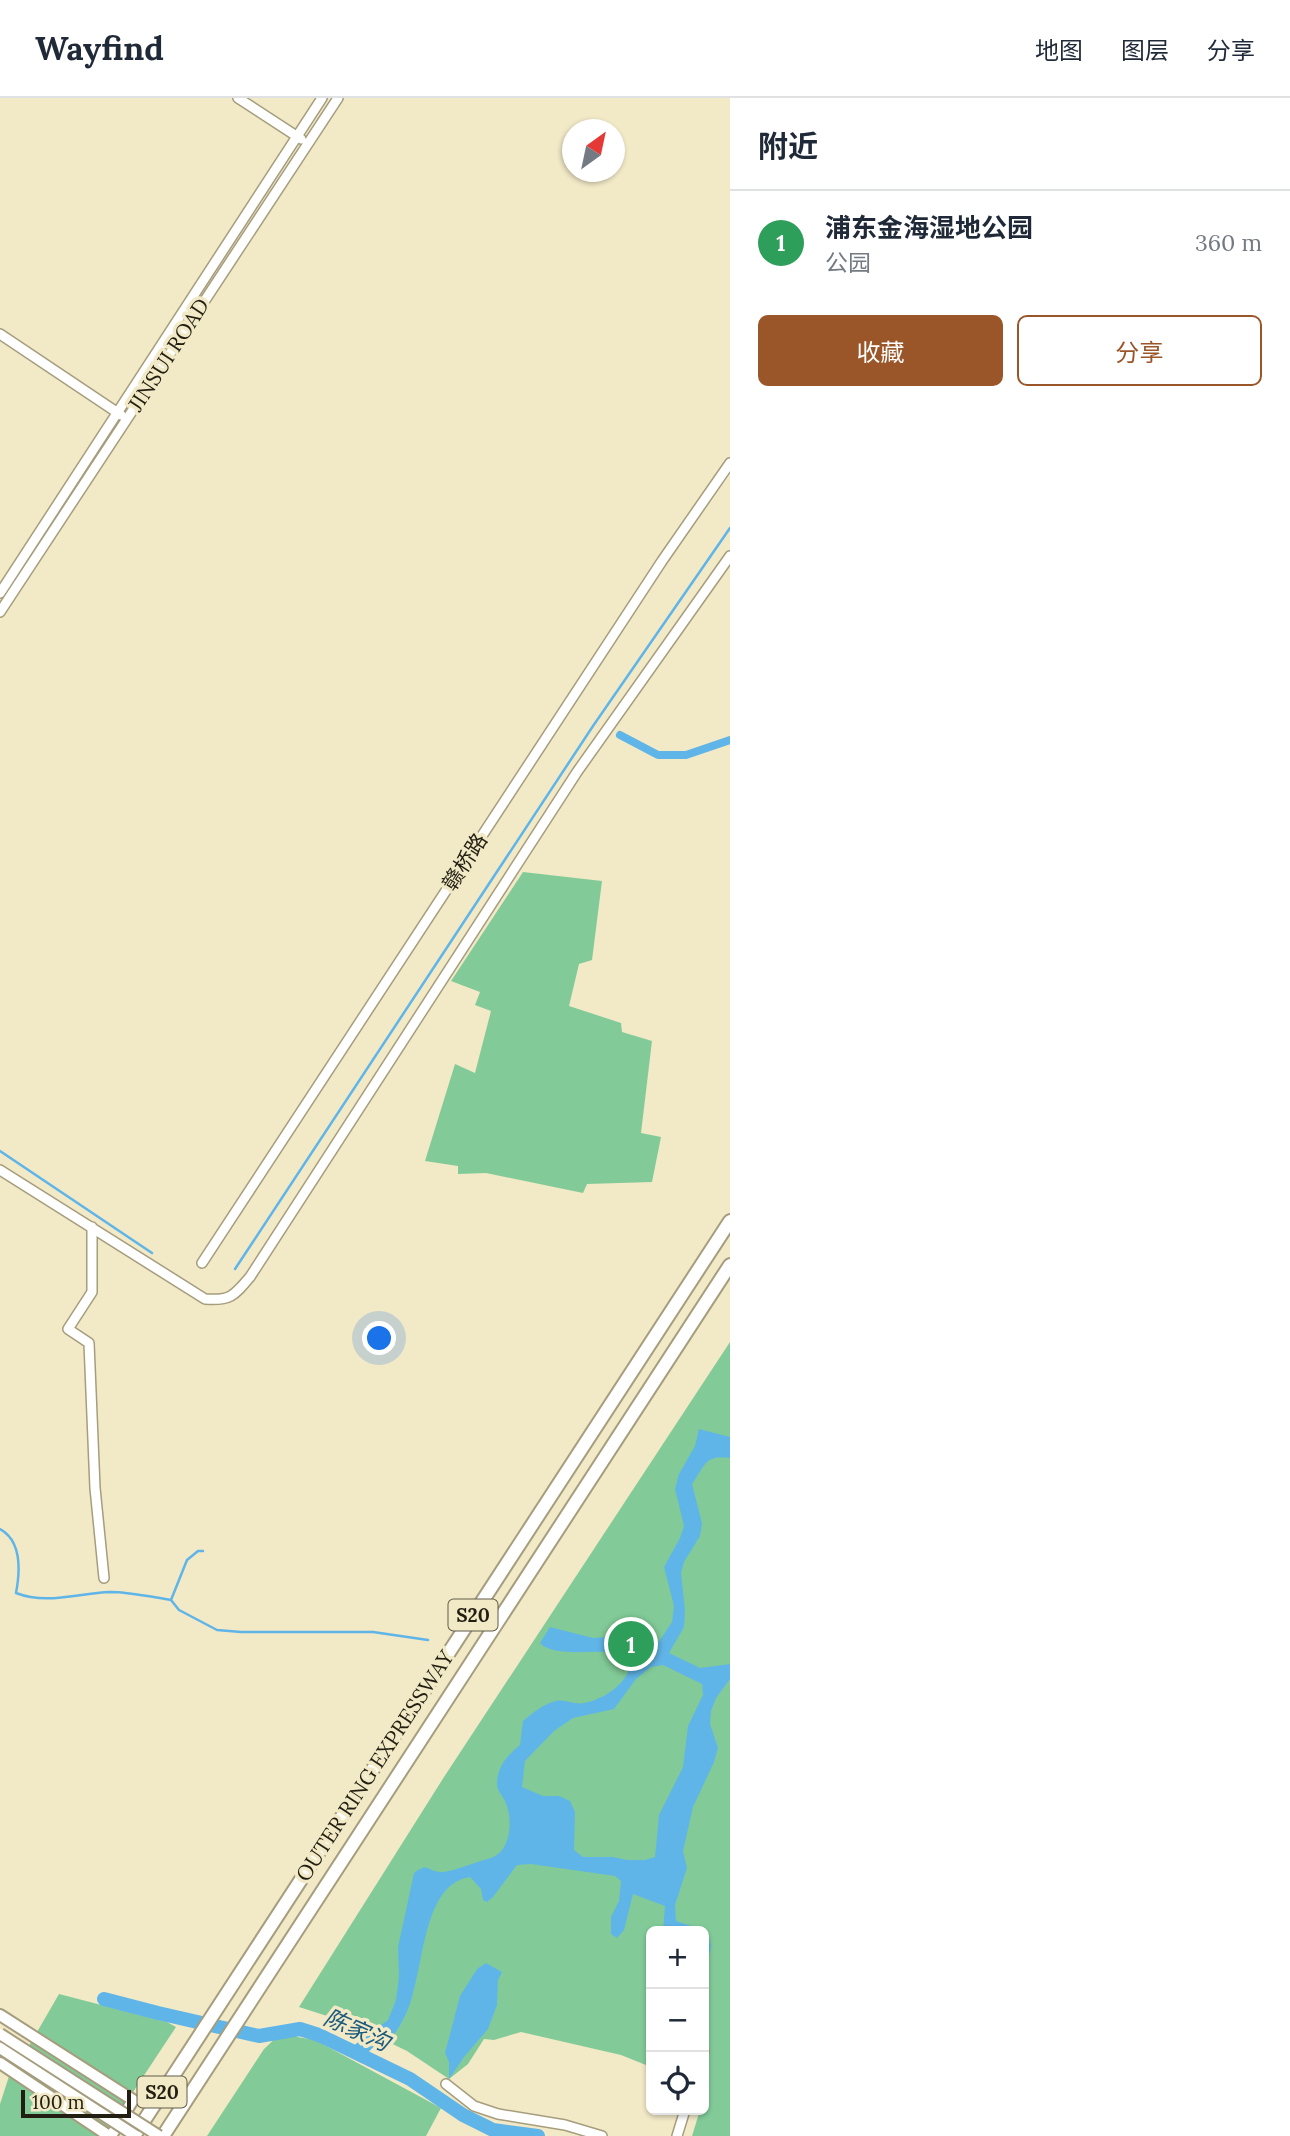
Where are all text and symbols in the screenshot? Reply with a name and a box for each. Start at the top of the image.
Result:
text: Wayfind [35,27,164,69]
text: 地图 [1035,35,1083,66]
text: 图层 [1121,35,1169,66]
text: 分享 [1207,35,1255,66]
north arrow [562,119,625,182]
text: 附近 [758,127,818,165]
text: 浦东金海湿地公园 [825,211,1033,244]
text: 1 [776,228,786,257]
text: 360 m [1195,228,1262,257]
text: 公园 [825,248,871,277]
street label: JINSUI ROAD [121,293,215,417]
button: 收藏 [758,315,1003,386]
button: 分享 [1017,315,1262,386]
street label: 赣桥路 [436,828,493,895]
your location [362,1321,396,1355]
road number: S20 [448,1600,498,1630]
pin: 1 [608,1618,654,1670]
street label: OUTER RING EXPRESSWAY [290,1644,460,1886]
map controls [646,1926,709,2115]
button: + [646,1926,709,1989]
button: − [646,1989,709,2052]
water label: 陈家沟 [320,2002,397,2058]
button: locate [646,2052,709,2115]
road number: S20 [138,2076,186,2108]
scale bar [21,2087,131,2119]
text: 100 m [32,2090,85,2114]

